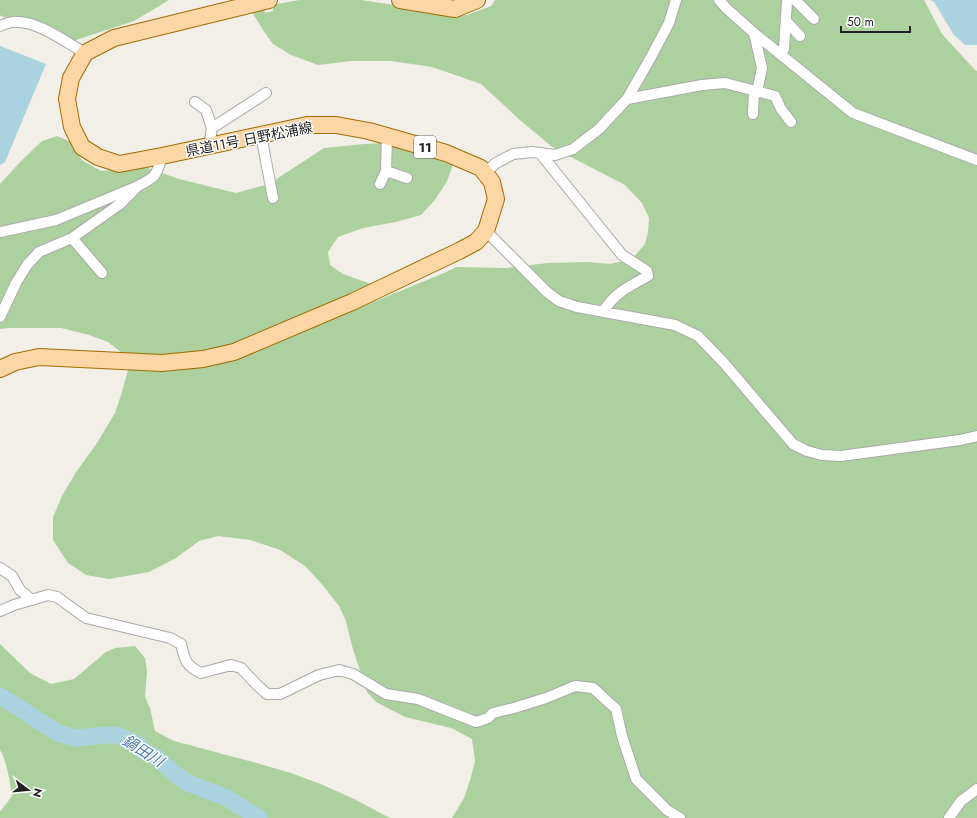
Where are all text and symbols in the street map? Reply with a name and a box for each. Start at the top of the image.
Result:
scale bar [841,8,910,34]
text: 50 m [847,13,874,31]
street label: 県道11号 日野松浦線 [184,117,314,161]
road number: 11 [414,136,436,158]
water label: 鍋田川 [118,730,170,773]
north arrow [8,770,48,810]
text: N [29,786,47,799]

